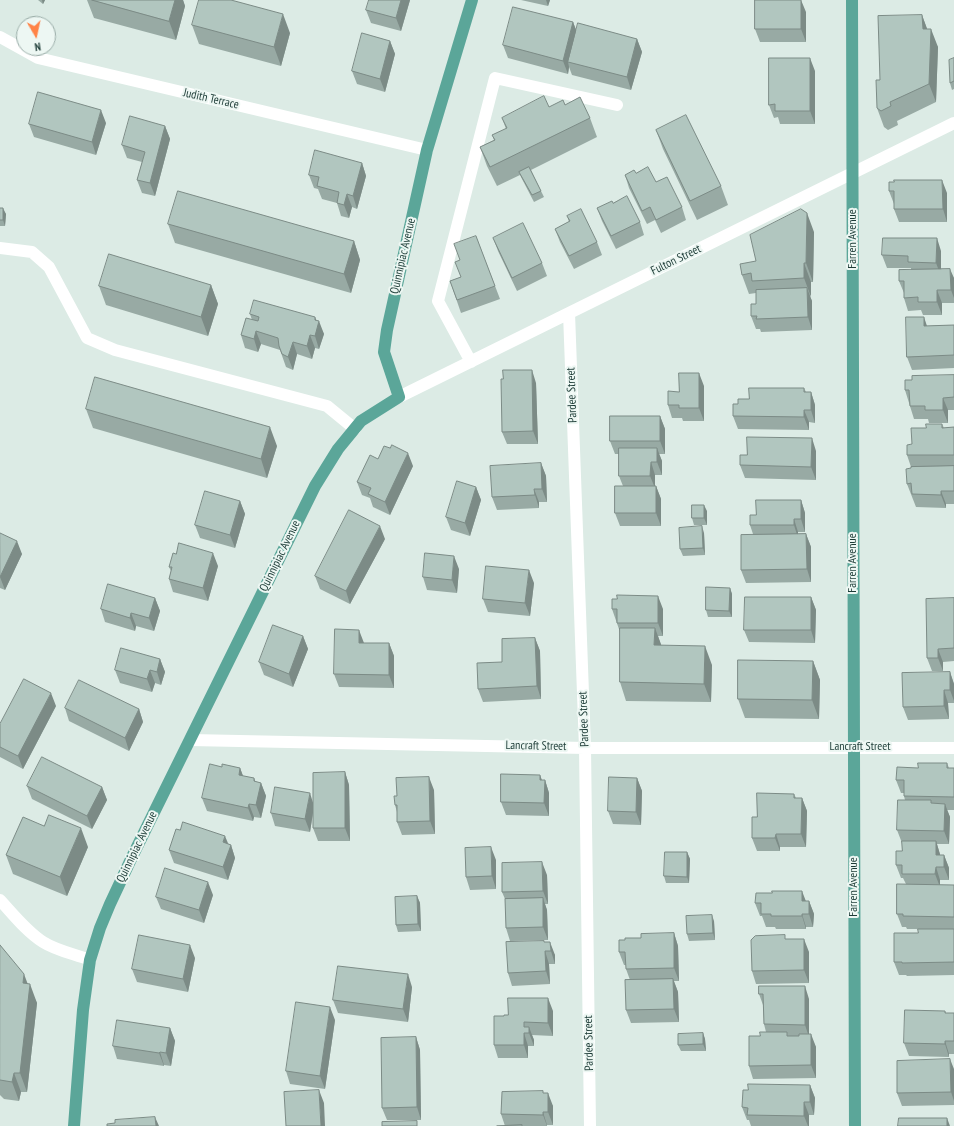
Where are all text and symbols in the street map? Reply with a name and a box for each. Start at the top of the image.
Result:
north arrow [16,16,56,56]
text: N [34,39,42,54]
street label: Judith Terrace [182,86,240,112]
street label: Farren Avenue [846,209,860,269]
street label: Quinnipiac Avenue [387,217,419,295]
street label: Fulton Street [649,242,703,278]
street label: Pardee Street [564,367,580,423]
street label: Quinnipiac Avenue [257,518,303,594]
street label: Farren Avenue [846,533,860,593]
street label: Pardee Street [576,691,592,747]
street label: Lancraft Street [505,738,567,754]
street label: Lancraft Street [830,740,890,754]
street label: Quinnipiac Avenue [114,809,160,885]
street label: Farren Avenue [847,857,861,917]
street label: Pardee Street [581,1015,597,1071]

